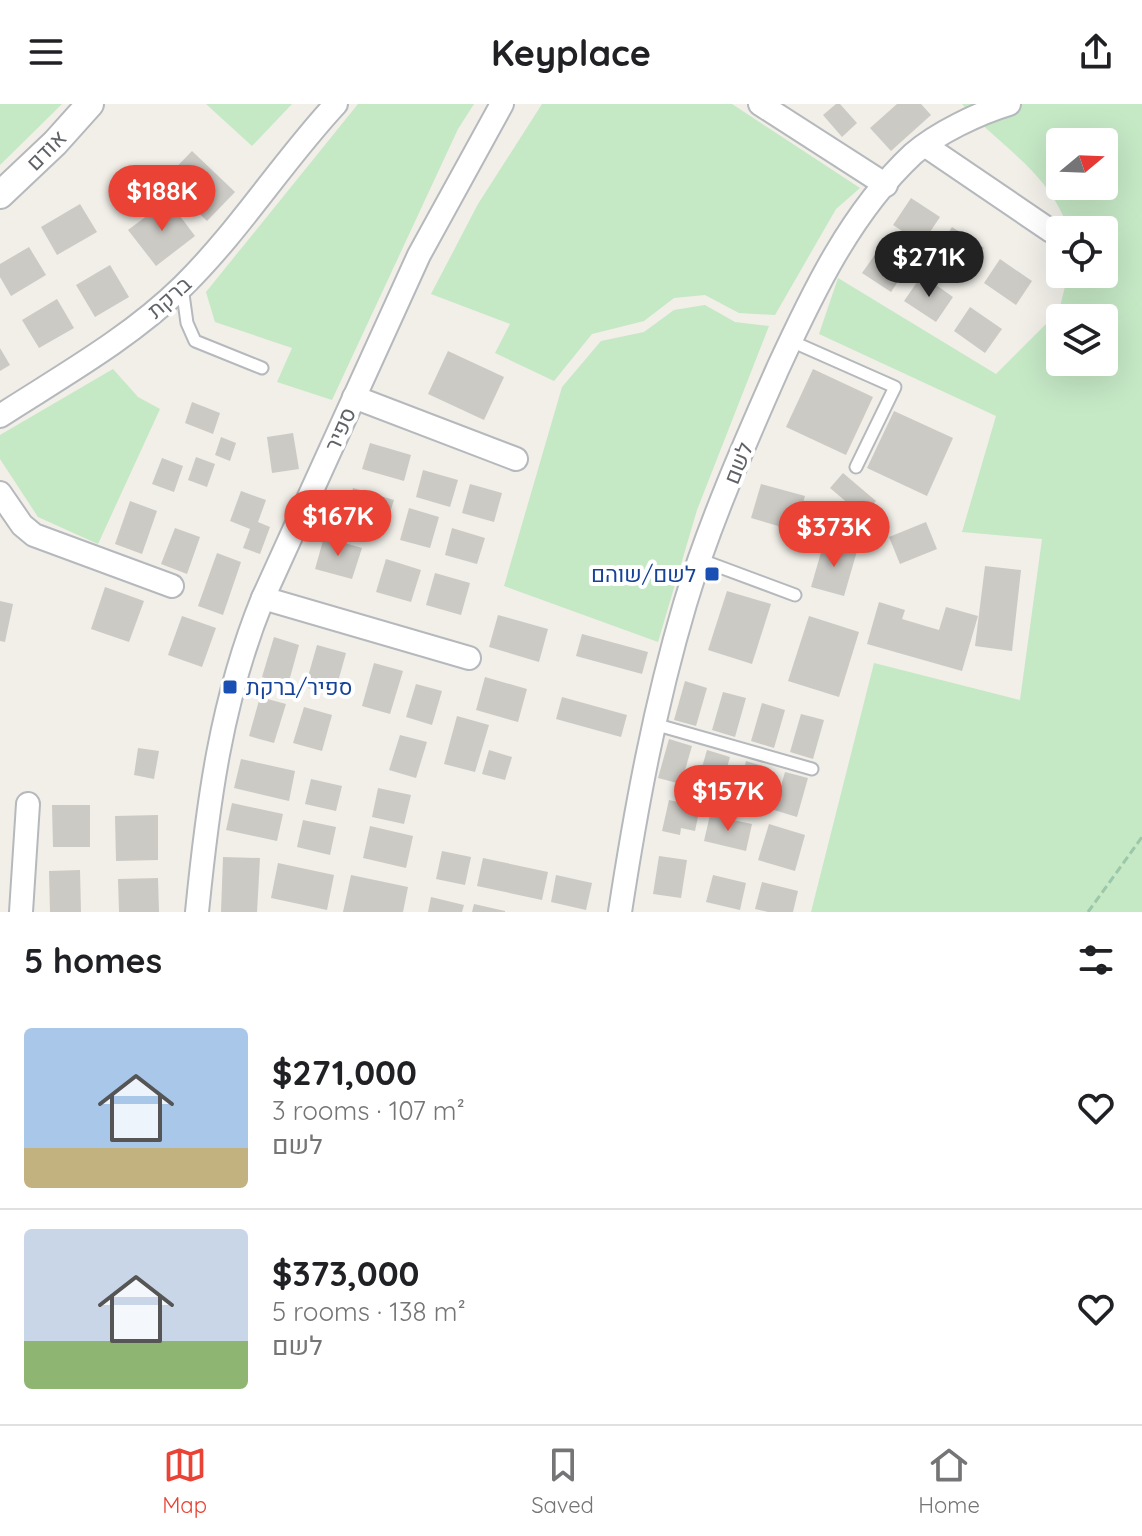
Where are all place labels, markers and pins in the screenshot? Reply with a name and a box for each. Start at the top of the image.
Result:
pin: $188K [106,165,218,233]
pin: $271K [873,231,985,299]
pin: $167K [282,490,394,558]
pin: $373K [778,501,890,569]
place label: לשם/שוהם [591,560,696,588]
marker: לשם/שוהם [703,565,721,583]
place label: ספיר/ברקת [246,673,353,701]
marker: ספיר/ברקת [221,678,239,696]
pin: $157K [672,765,784,833]

